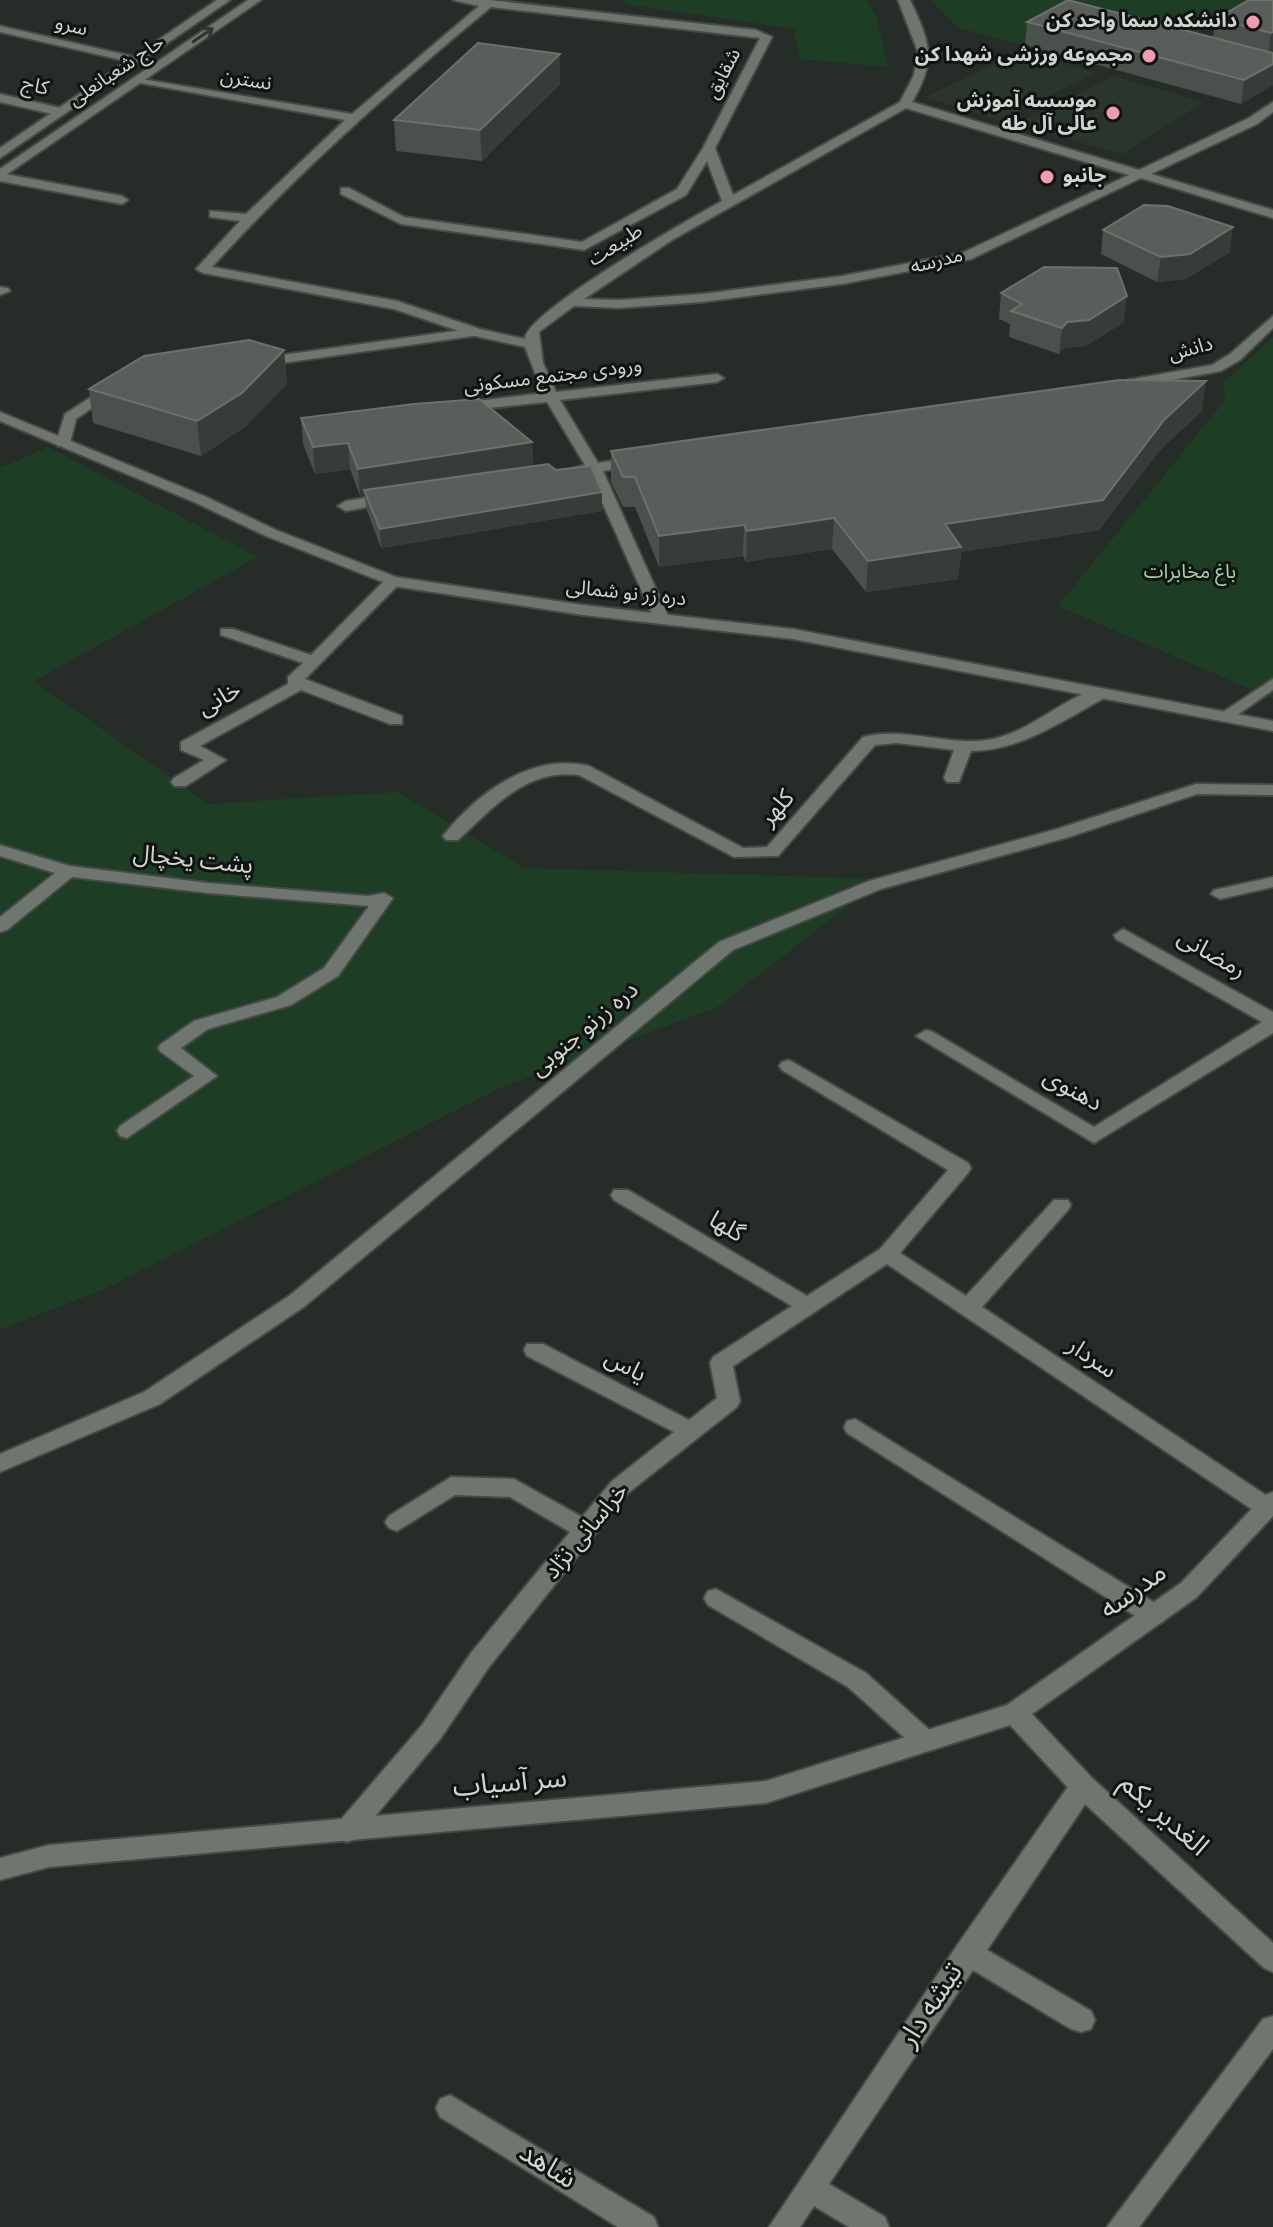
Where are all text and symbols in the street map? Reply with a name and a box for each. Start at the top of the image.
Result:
place label: دانشکده سما واحد کن [1046,9,1237,35]
street label: سرو [52,11,90,43]
marker: دانشکده سما واحد کن [1244,13,1262,31]
one-way arrow [191,27,213,43]
street label: حاج شعبانعلی [64,30,170,114]
place label: مجموعه ورزشی شهدا کن [915,43,1133,69]
street label: شقایق [700,44,748,104]
marker: مجموعه ورزشی شهدا کن [1140,47,1158,65]
street label: نسترن [219,64,273,98]
street label: کاج [19,71,52,103]
place label: موسسه آموزش عالی آل طه [957,89,1097,138]
marker: موسسه آموزش عالی آل طه [1104,104,1122,122]
place label: جانبو [1063,164,1107,190]
marker: جانبو [1038,168,1056,186]
street label: طبیعت [584,219,648,273]
street label: مدرسه [908,243,966,281]
street label: دانش [1166,332,1216,368]
street label: ورودی مجتمع مسکونی [462,353,644,401]
park label: باغ مخابرات [1144,560,1236,586]
street label: دره زر نو شمالی [565,575,687,613]
street label: خانی [193,676,247,724]
street label: کلهر [753,784,803,834]
street label: پشت یخچال [131,840,255,882]
street label: رمضانی [1171,923,1251,987]
street label: دره زرنو جنوبی [524,976,646,1084]
street label: دهنوی [1037,1063,1107,1119]
street label: گلها [703,1206,750,1251]
street label: سردار [1060,1331,1122,1386]
street label: یاس [599,1344,651,1390]
street label: خراسانی نژاد [538,1478,636,1586]
street label: مدرسه [1093,1556,1175,1628]
street label: سر آسیاب [451,1761,569,1807]
street label: الغدیر یکم [1110,1767,1215,1866]
street label: تیشه دار [891,1957,972,2056]
street label: شاهد [512,2136,582,2198]

